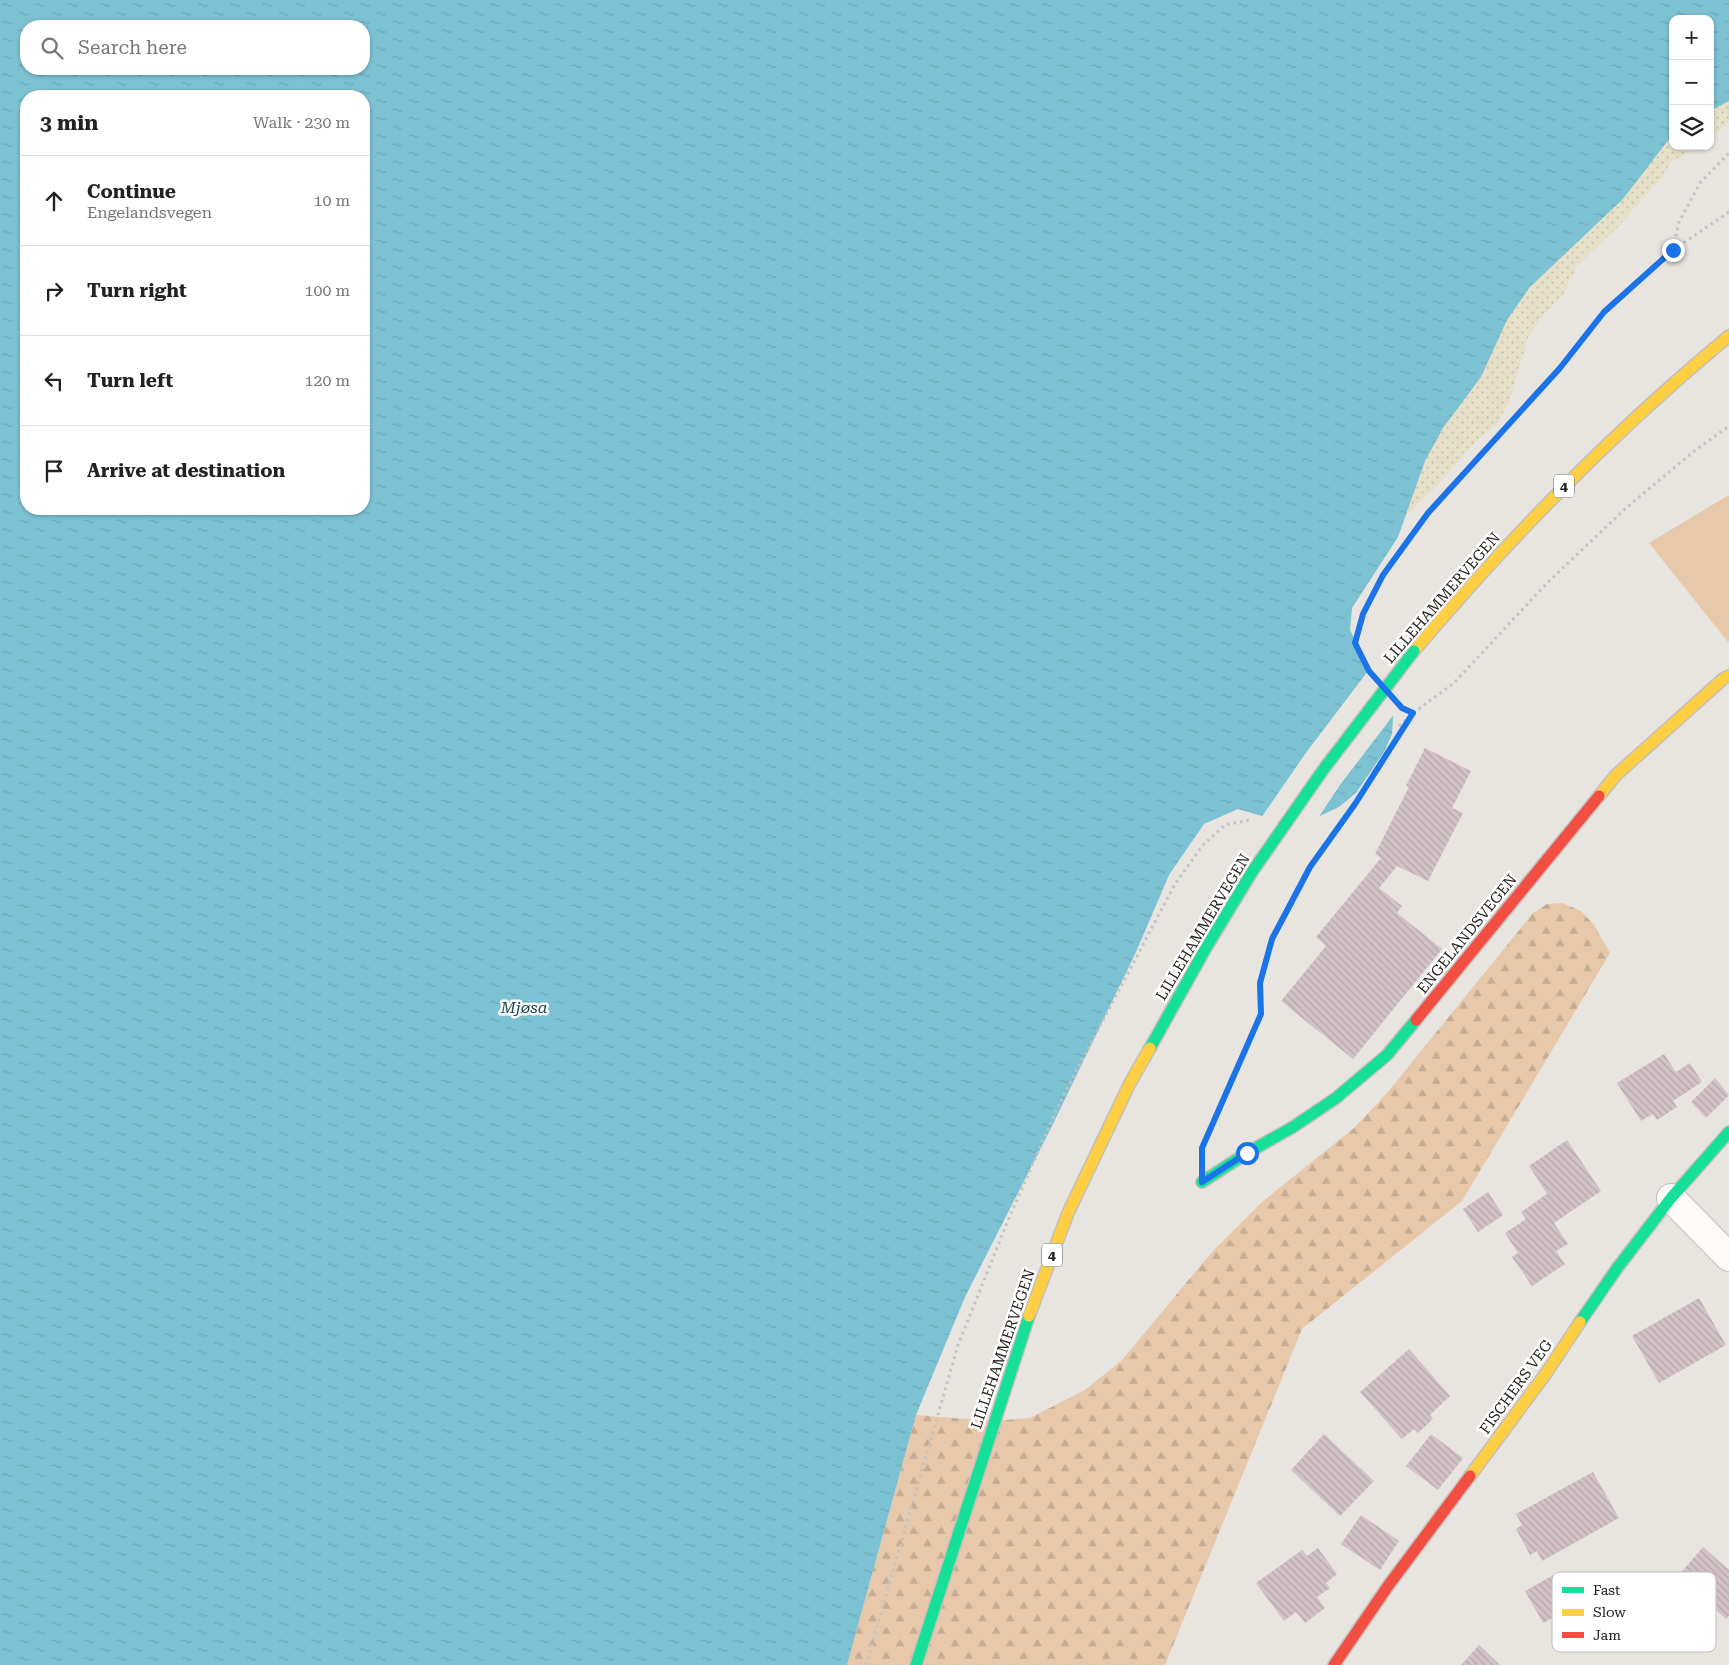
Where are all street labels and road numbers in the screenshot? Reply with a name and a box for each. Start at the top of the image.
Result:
road number: 4 [1554,474,1574,498]
street label: LILLEHAMMERVEGEN [1380,529,1504,667]
street label: LILLEHAMMERVEGEN [1152,851,1254,1003]
street label: ENGELANDSVEGEN [1413,871,1521,997]
road number: 4 [1042,1244,1062,1266]
street label: LILLEHAMMERVEGEN [967,1267,1039,1431]
street label: FISCHERS VEG [1476,1336,1556,1438]

